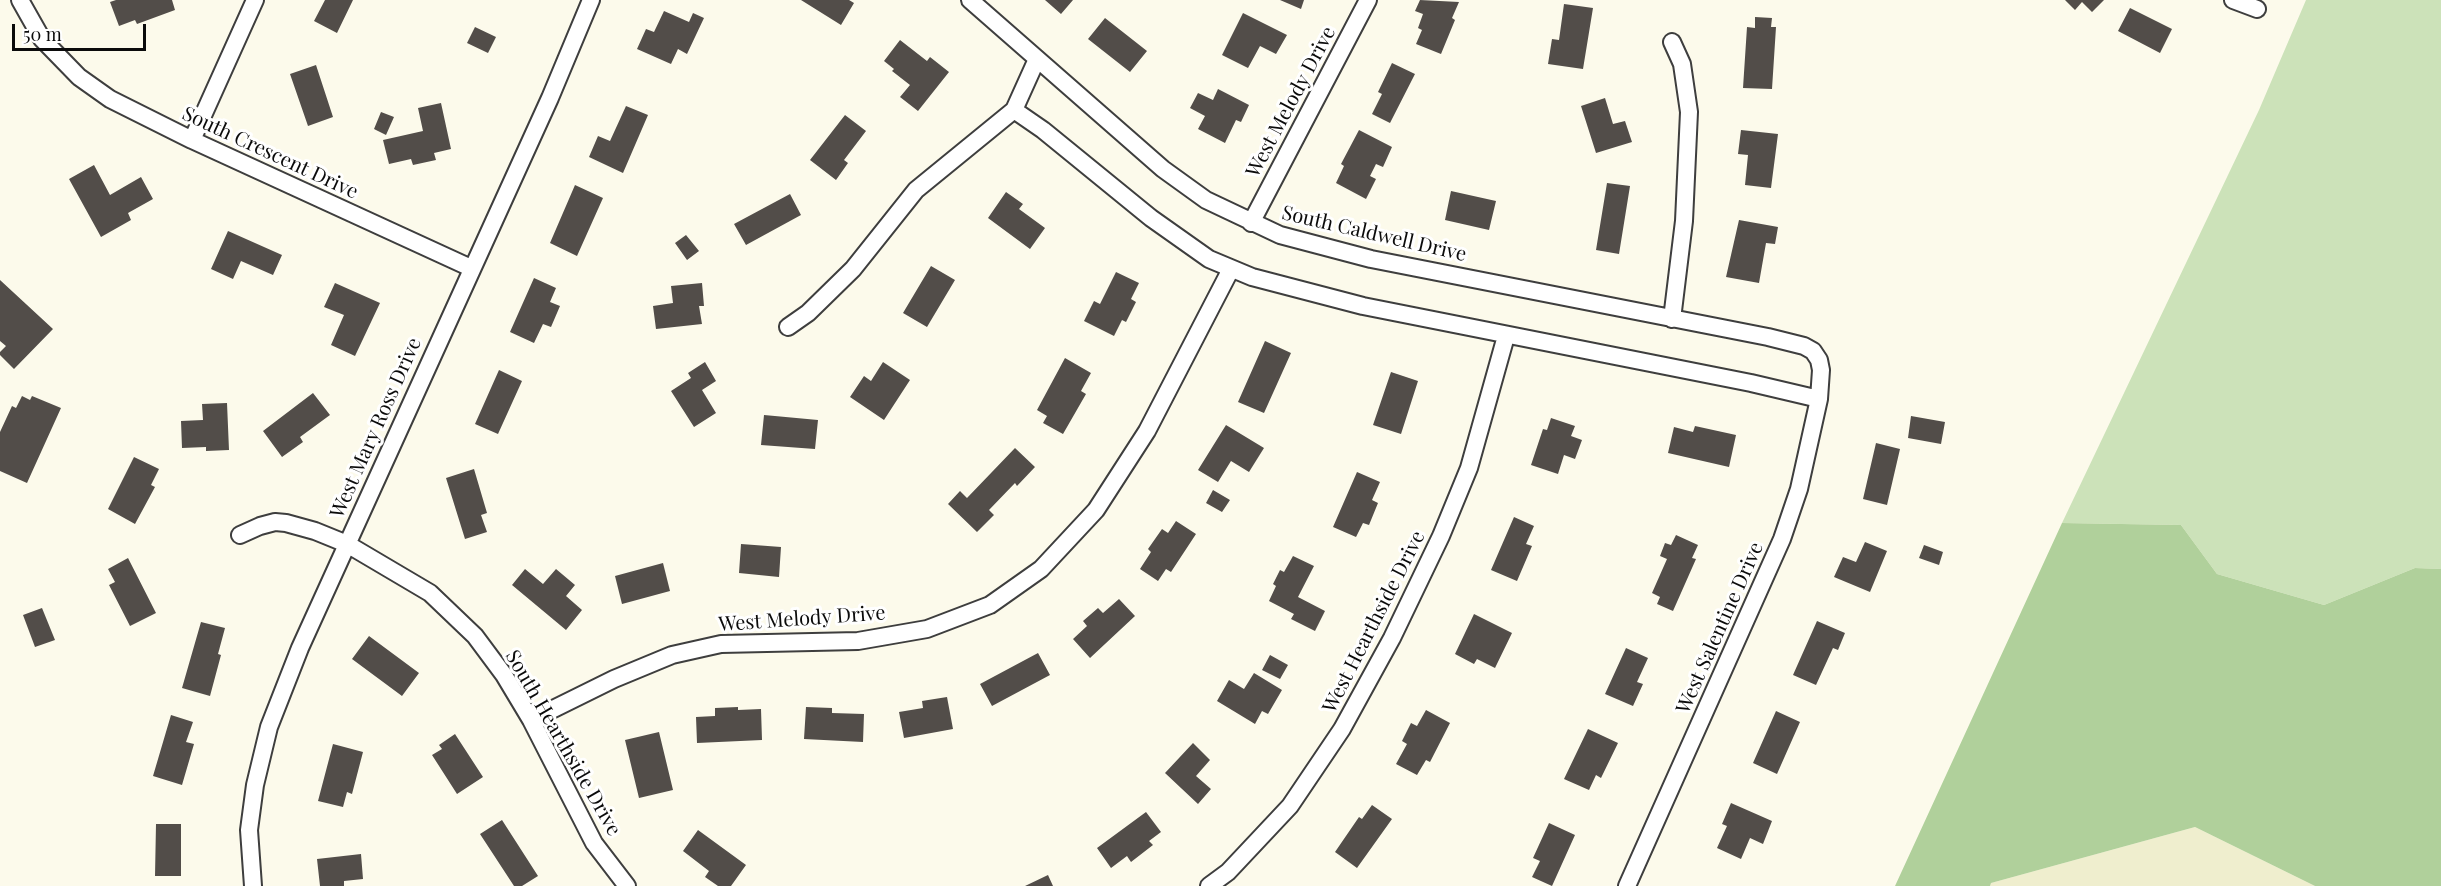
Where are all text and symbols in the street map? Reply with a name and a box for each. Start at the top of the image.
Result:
scale bar [15,12,148,50]
text: 50 m [23,22,62,46]
street label: West Melody Drive [1241,23,1341,181]
street label: South Crescent Drive [178,102,362,204]
street label: South Caldwell Drive [1279,201,1469,267]
street label: West Mary Ross Drive [325,334,427,522]
street label: West Hearthside Drive [1318,527,1430,717]
street label: West Salentine Drive [1671,539,1769,717]
street label: West Melody Drive [718,601,886,637]
street label: South Hearthside Drive [500,646,626,840]

